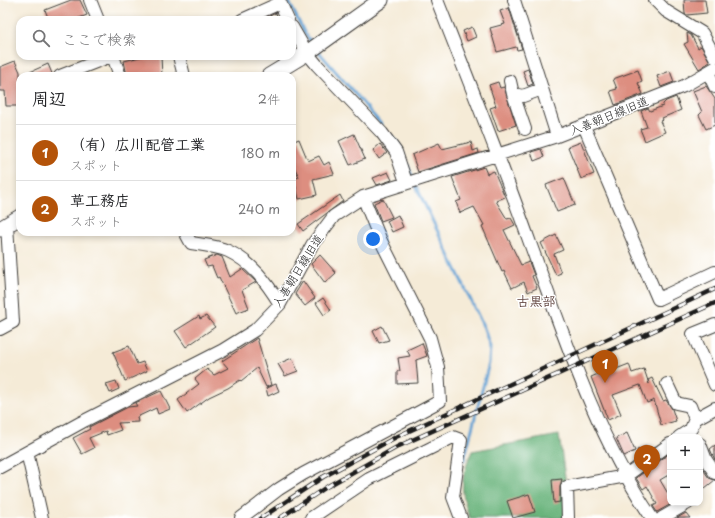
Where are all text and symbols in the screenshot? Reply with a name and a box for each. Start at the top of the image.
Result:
search box [16,16,296,60]
icon: search [30,27,52,49]
text: ここで検索 [62,27,137,50]
text: 周辺 [32,85,66,111]
text: 2件 [258,89,280,108]
street label: 入善朝日線旧道 [566,91,651,139]
text: （有）広川配管工業 [70,132,205,155]
text: 1 [42,143,48,162]
text: 180 m [241,143,280,162]
text: スポット [70,155,122,174]
text: 草工務店 [70,188,130,211]
text: 2 [40,199,50,218]
text: 240 m [238,199,280,218]
text: スポット [70,211,122,230]
your location [363,229,383,249]
street label: 入善朝日線旧道 [267,230,327,311]
district label: 古黒部 [516,291,556,310]
pin: 1 [592,350,618,383]
map controls [667,434,703,506]
button: + [667,434,703,470]
pin: 2 [634,445,660,478]
button: − [667,470,703,506]

